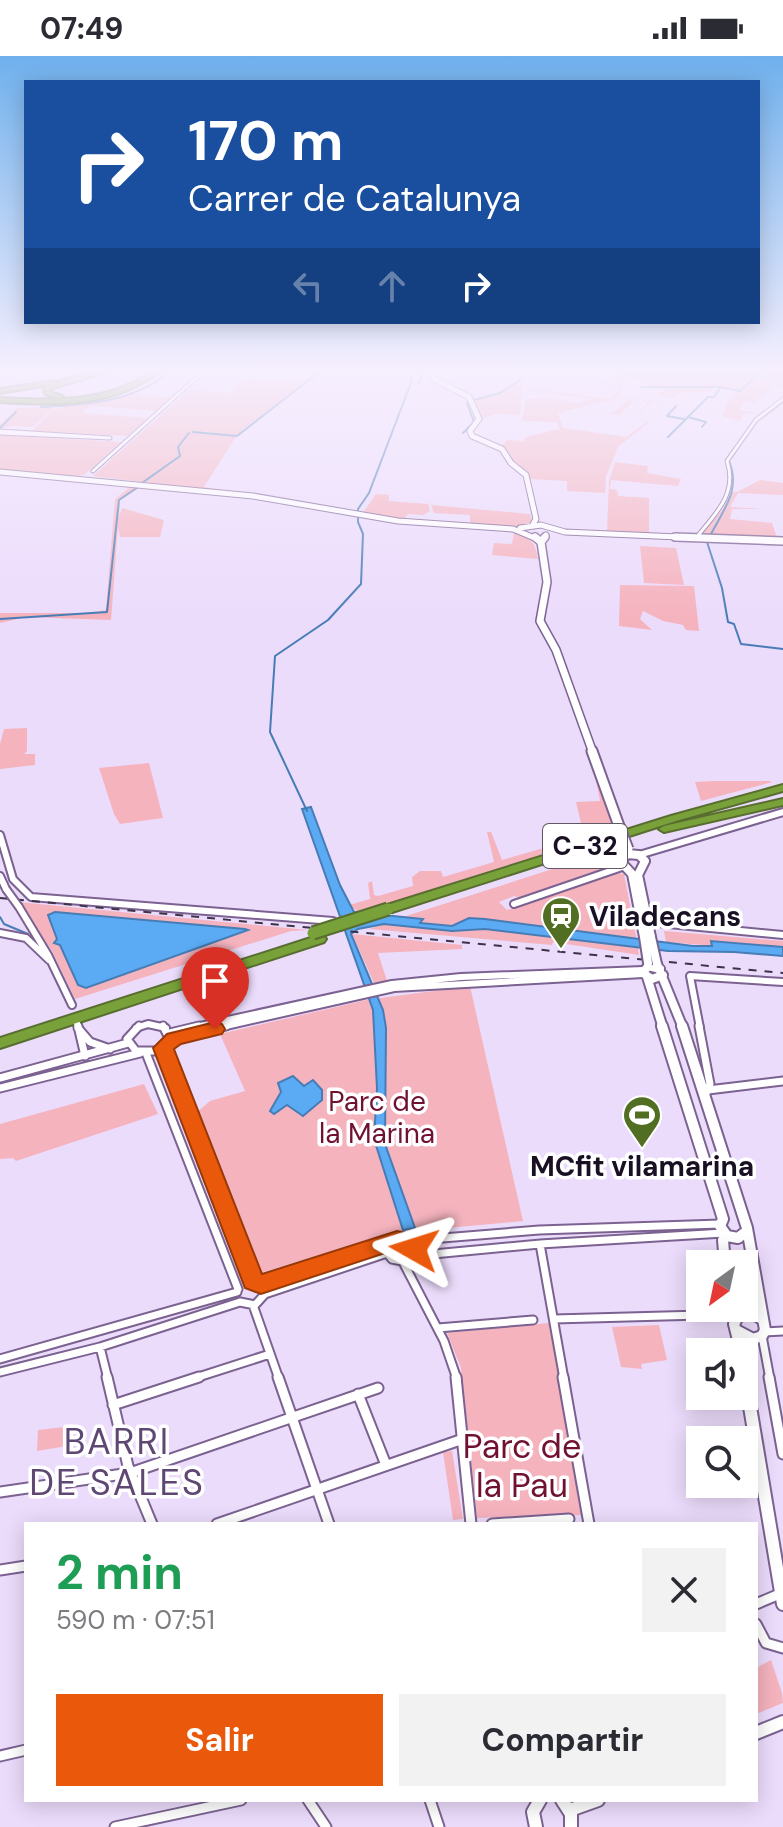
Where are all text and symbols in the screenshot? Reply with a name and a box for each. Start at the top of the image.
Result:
text: 07:49 [40,9,123,48]
text: 170 m [188,104,343,177]
icon: right [56,112,160,216]
text: Carrer de Catalunya [188,175,521,222]
icon: left [286,264,330,308]
icon: ahead [370,264,414,308]
icon: right [454,264,498,308]
road number: C-32 [543,824,627,868]
station icon: Viladecans [540,895,582,950]
place label: Viladecans [589,898,741,935]
pin [181,947,249,1029]
icon: arrive [193,959,237,1003]
park label: Parc de la Marina [319,1083,435,1152]
sports icon: MCfit vilamarina [621,1094,663,1149]
place label: MCfit vilamarina [530,1148,754,1185]
position arrow [372,1207,456,1291]
north arrow [686,1250,758,1322]
map controls [686,1250,758,1498]
button: sound [686,1338,758,1410]
district label: BARRI DE SALES [29,1418,205,1506]
park label: Parc de la Pau [463,1424,581,1508]
button: search [686,1426,758,1498]
text: 2 min [56,1541,183,1604]
button: close [642,1548,726,1632]
text: 590 m · 07:51 [56,1603,215,1637]
button: Salir [56,1694,383,1786]
button: Compartir [399,1694,726,1786]

